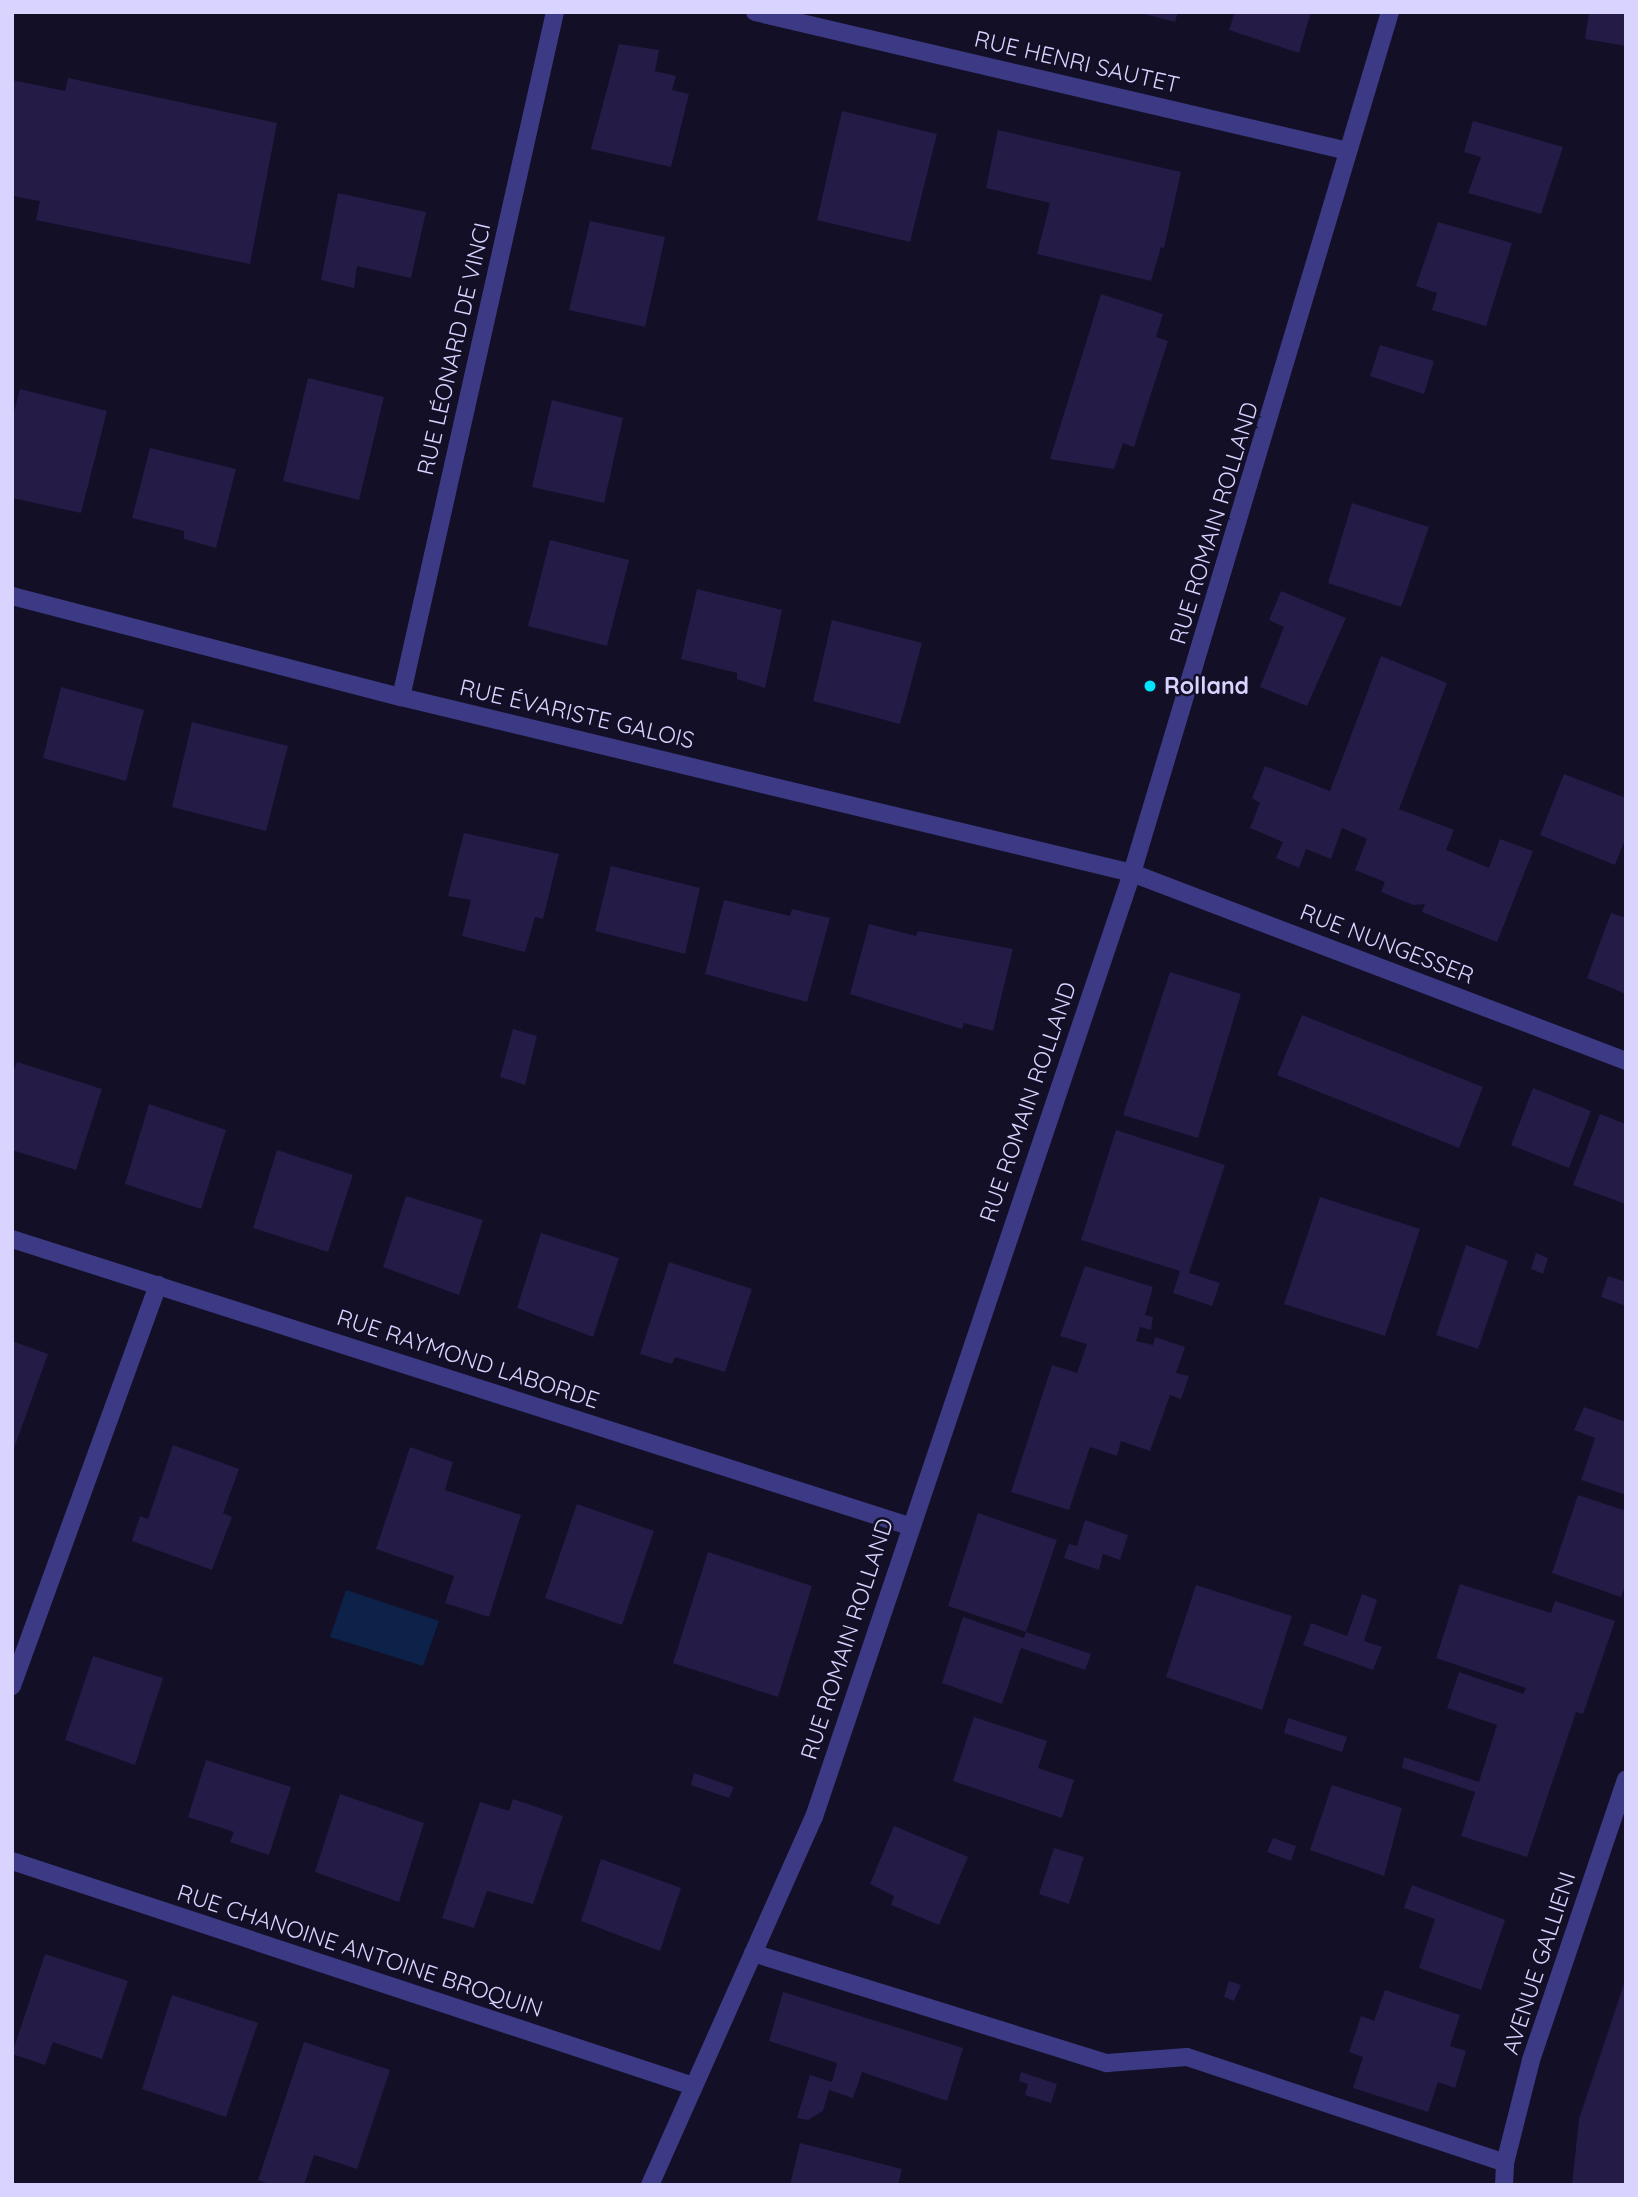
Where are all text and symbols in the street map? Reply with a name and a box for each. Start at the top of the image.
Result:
street label: RUE HENRI SAUTET [972,25,1182,99]
street label: RUE LÉONARD DE VINCI [412,220,496,478]
street label: RUE ROMAIN ROLLAND [1164,398,1264,648]
place label: Rolland [1164,672,1249,700]
street label: RUE ÉVARISTE GALOIS [457,674,697,754]
marker: Rolland [1142,678,1158,694]
street label: RUE NUNGESSER [1296,898,1478,990]
street label: RUE ROMAIN ROLLAND [974,978,1082,1226]
street label: RUE RAYMOND LABORDE [333,1304,603,1414]
street label: RUE ROMAIN ROLLAND [795,1515,899,1763]
street label: AVENUE GALLIENI [1496,1868,1582,2058]
street label: RUE CHANOINE ANTOINE BROQUIN [174,1879,546,2023]

